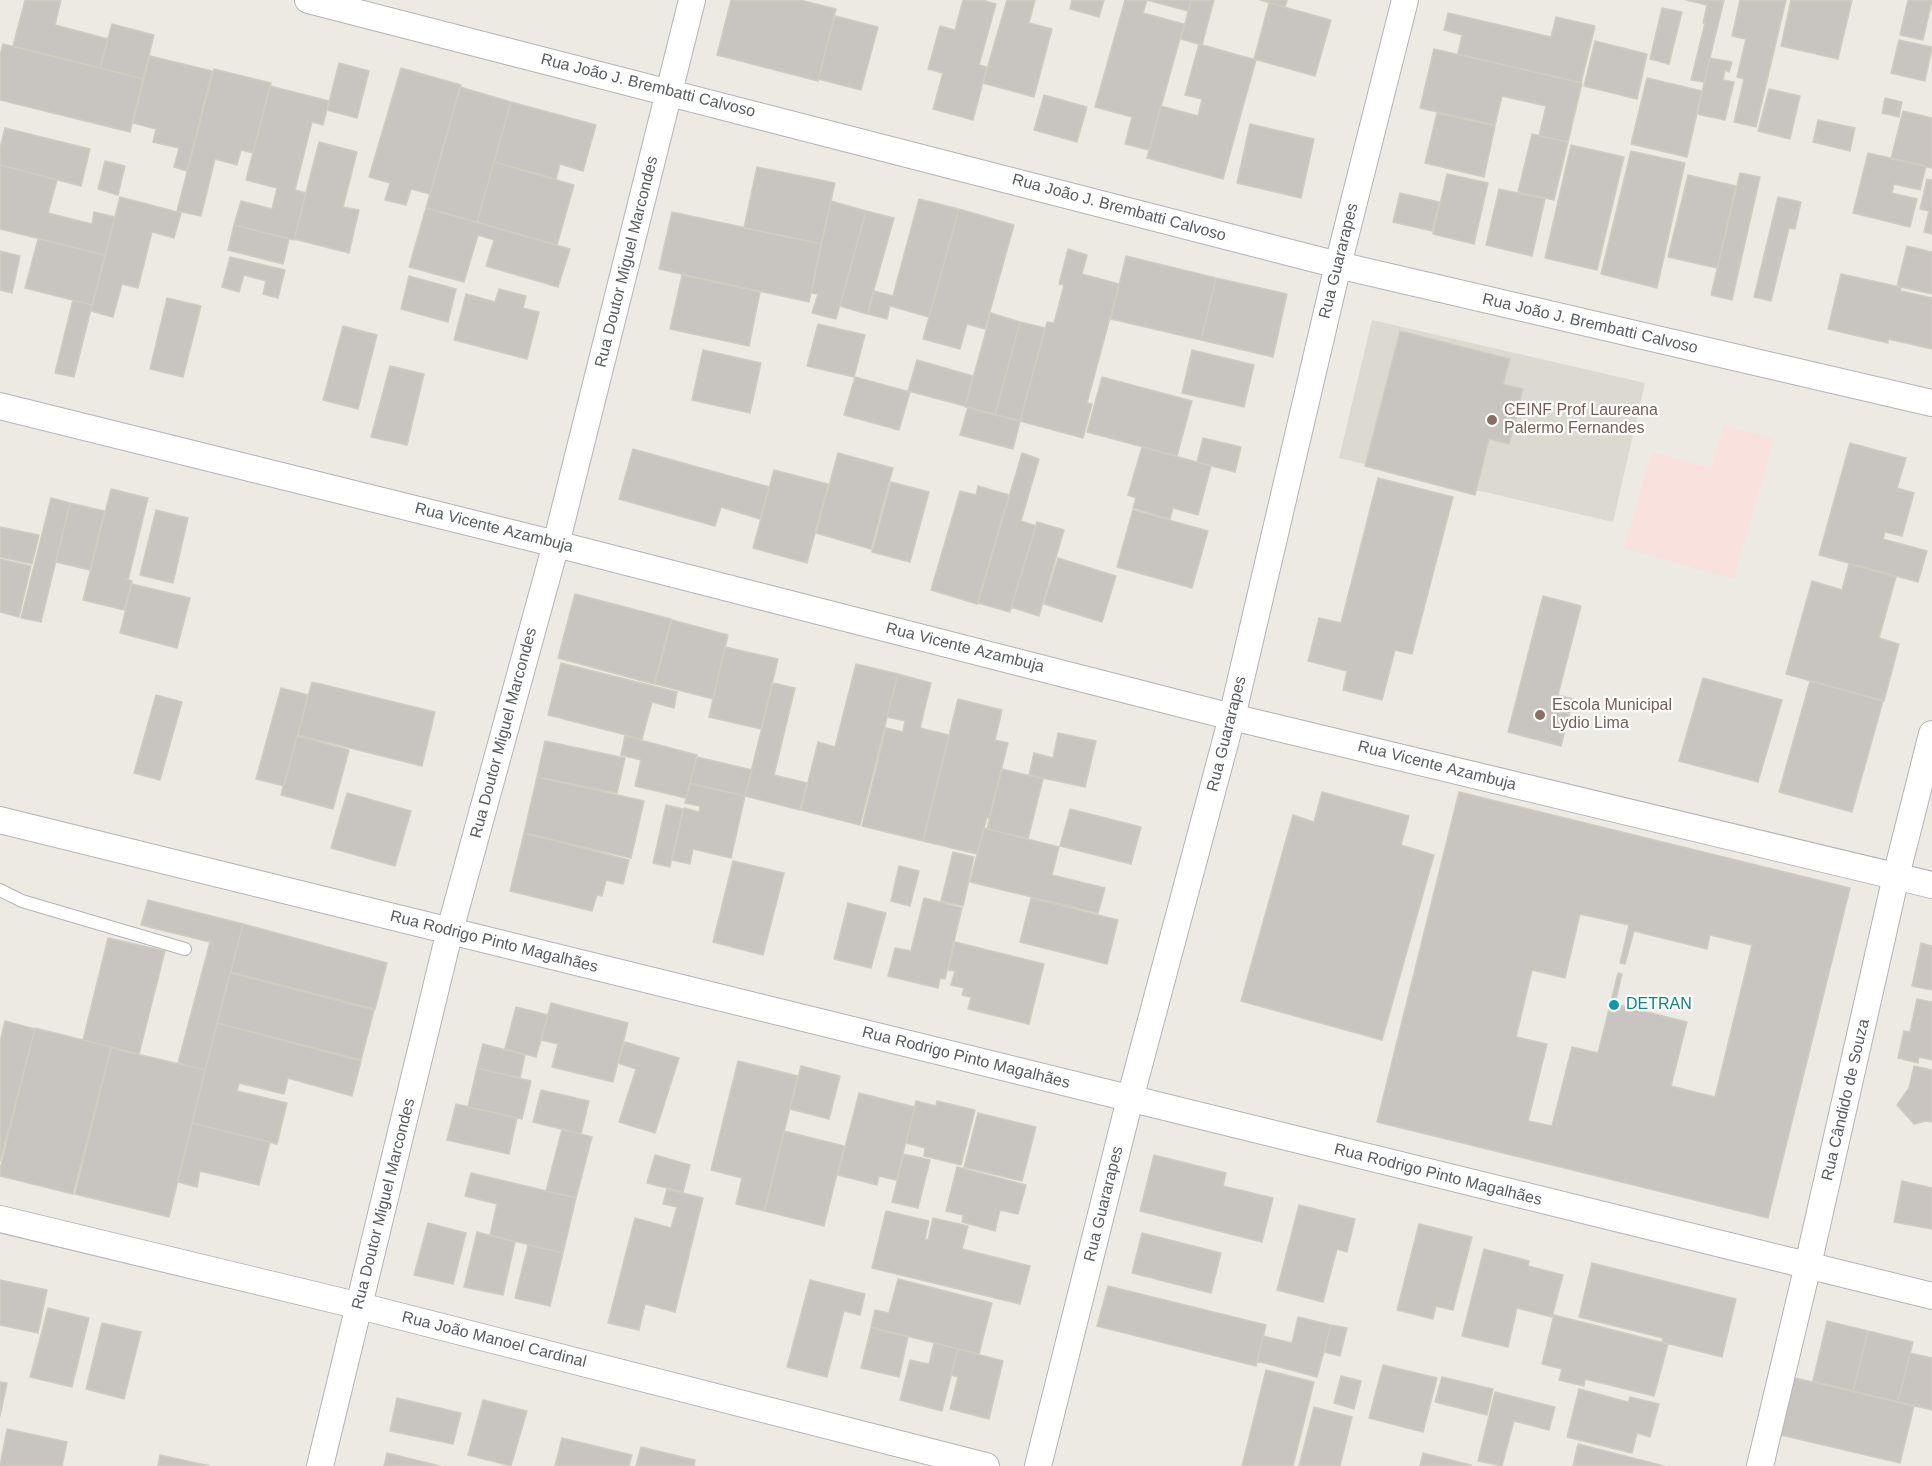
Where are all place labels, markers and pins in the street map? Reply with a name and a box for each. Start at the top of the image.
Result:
place label: CEINF Prof Laureana Palermo Fernandes [1504,401,1658,439]
marker: CEINF Prof Laureana Palermo Fernandes [1485,413,1499,427]
place label: Escola Municipal Lydio Lima [1552,696,1672,734]
marker: Escola Municipal Lydio Lima [1533,708,1547,722]
place label: DETRAN [1626,995,1692,1015]
marker: DETRAN [1607,998,1621,1012]

